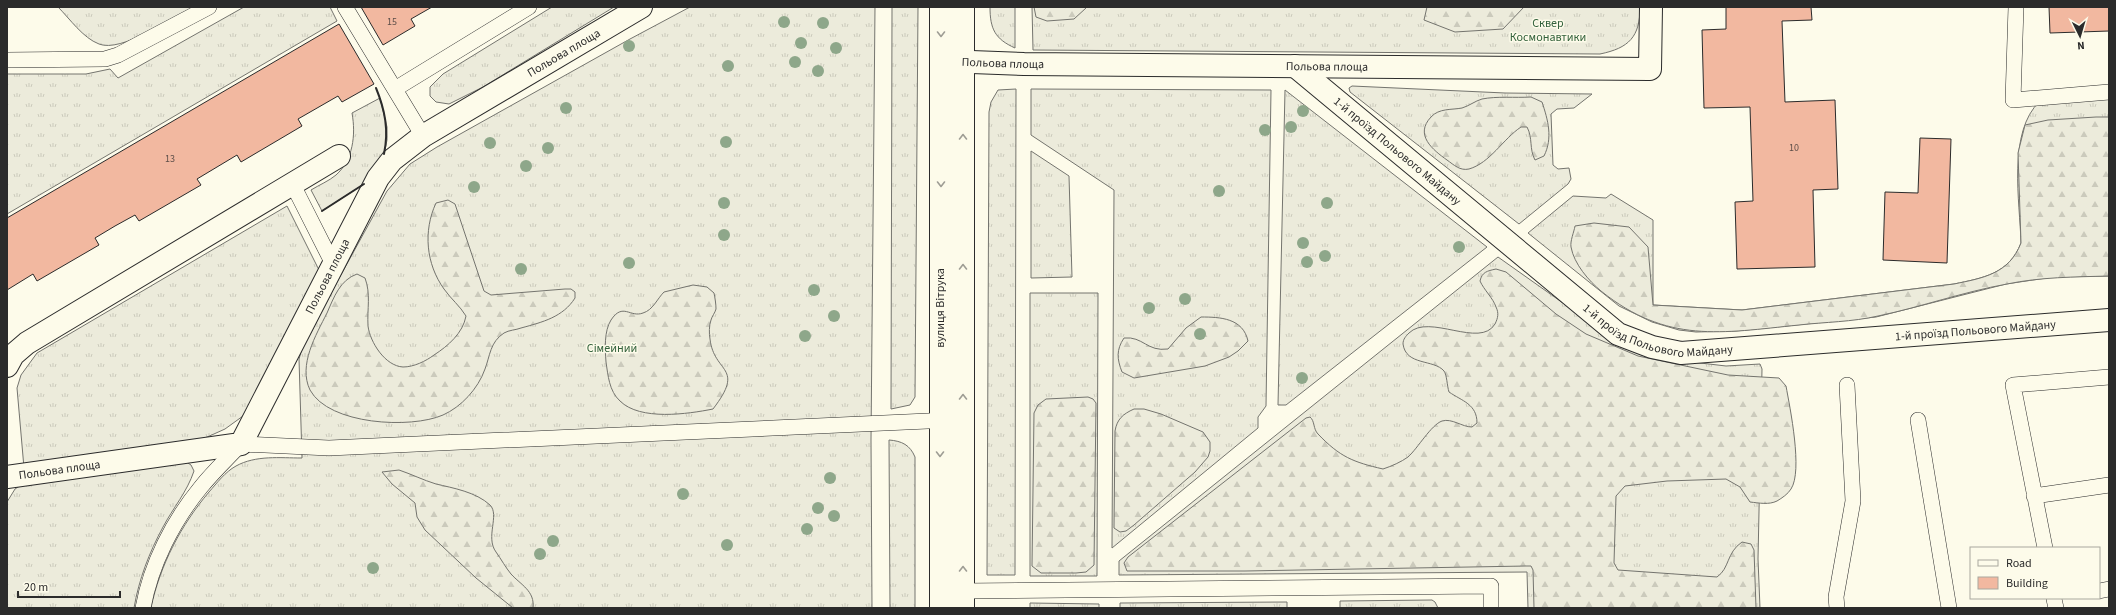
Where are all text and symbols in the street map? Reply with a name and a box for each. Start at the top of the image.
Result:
house number: 15 [387,15,397,29]
park label: Сквер Космонавтики [1510,15,1586,46]
north arrow [2060,16,2100,56]
street label: Польова площа [524,24,603,81]
one-way arrow [937,31,945,37]
text: N [2077,38,2085,53]
street label: Польова площа [961,53,1044,73]
street label: Польова площа [1286,58,1368,75]
street label: 1-й проїзд Польового Майдану [1330,93,1465,209]
one-way arrow [959,134,967,140]
house number: 10 [1789,141,1799,155]
house number: 13 [165,152,175,166]
one-way arrow [937,181,945,187]
street label: Польова площа [301,236,354,317]
one-way arrow [959,264,967,270]
street label: вулиця Вітрука [932,268,949,348]
street label: 1-й проїзд Польового Майдану [1579,300,1734,362]
street label: 1-й проїзд Польового Майдану [1894,316,2057,345]
park label: Сімейний [587,340,637,357]
one-way arrow [959,394,967,400]
one-way arrow [936,451,944,457]
street label: Польова площа [17,455,101,484]
legend [1970,547,2100,599]
text: Road [2006,555,2032,572]
one-way arrow [959,566,967,572]
scale bar [18,573,120,599]
text: Building [2006,575,2048,592]
text: 20 m [24,579,48,596]

